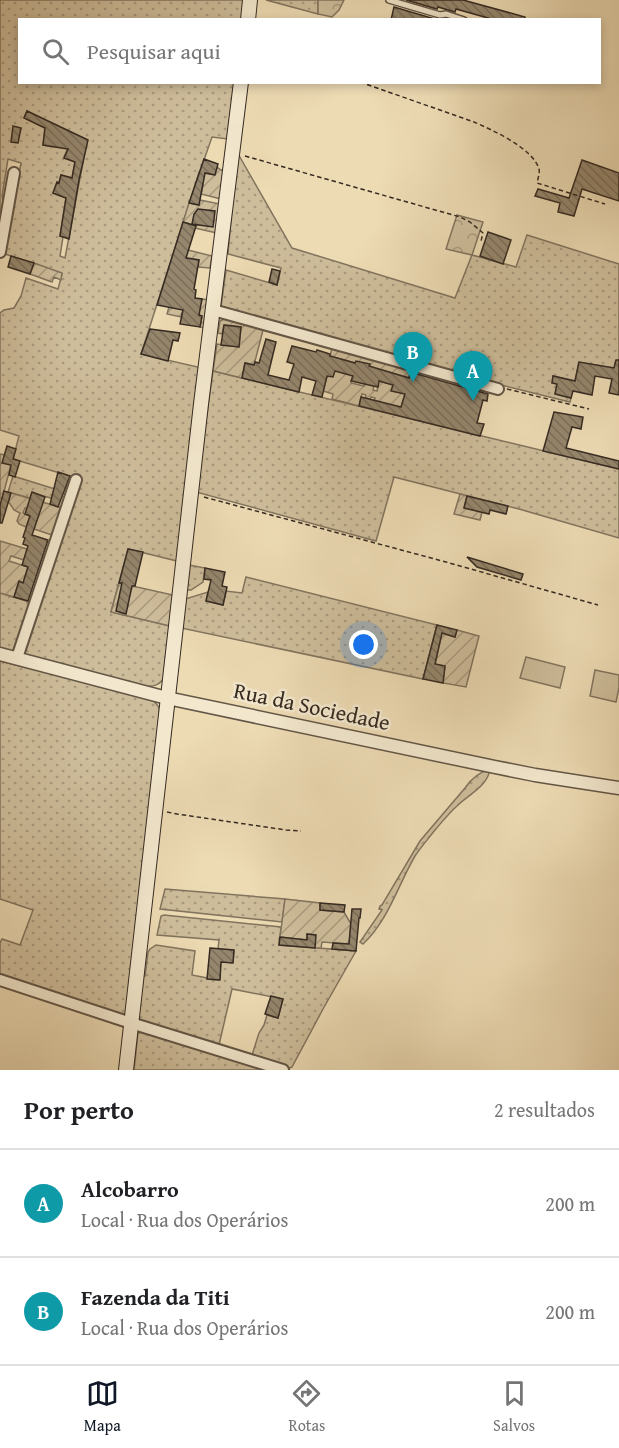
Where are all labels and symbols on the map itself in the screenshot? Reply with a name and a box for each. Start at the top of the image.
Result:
pin: B [394,332,432,382]
pin: A [454,352,492,401]
your location [349,630,378,659]
street label: Rua da Sociedade [231,674,393,738]

